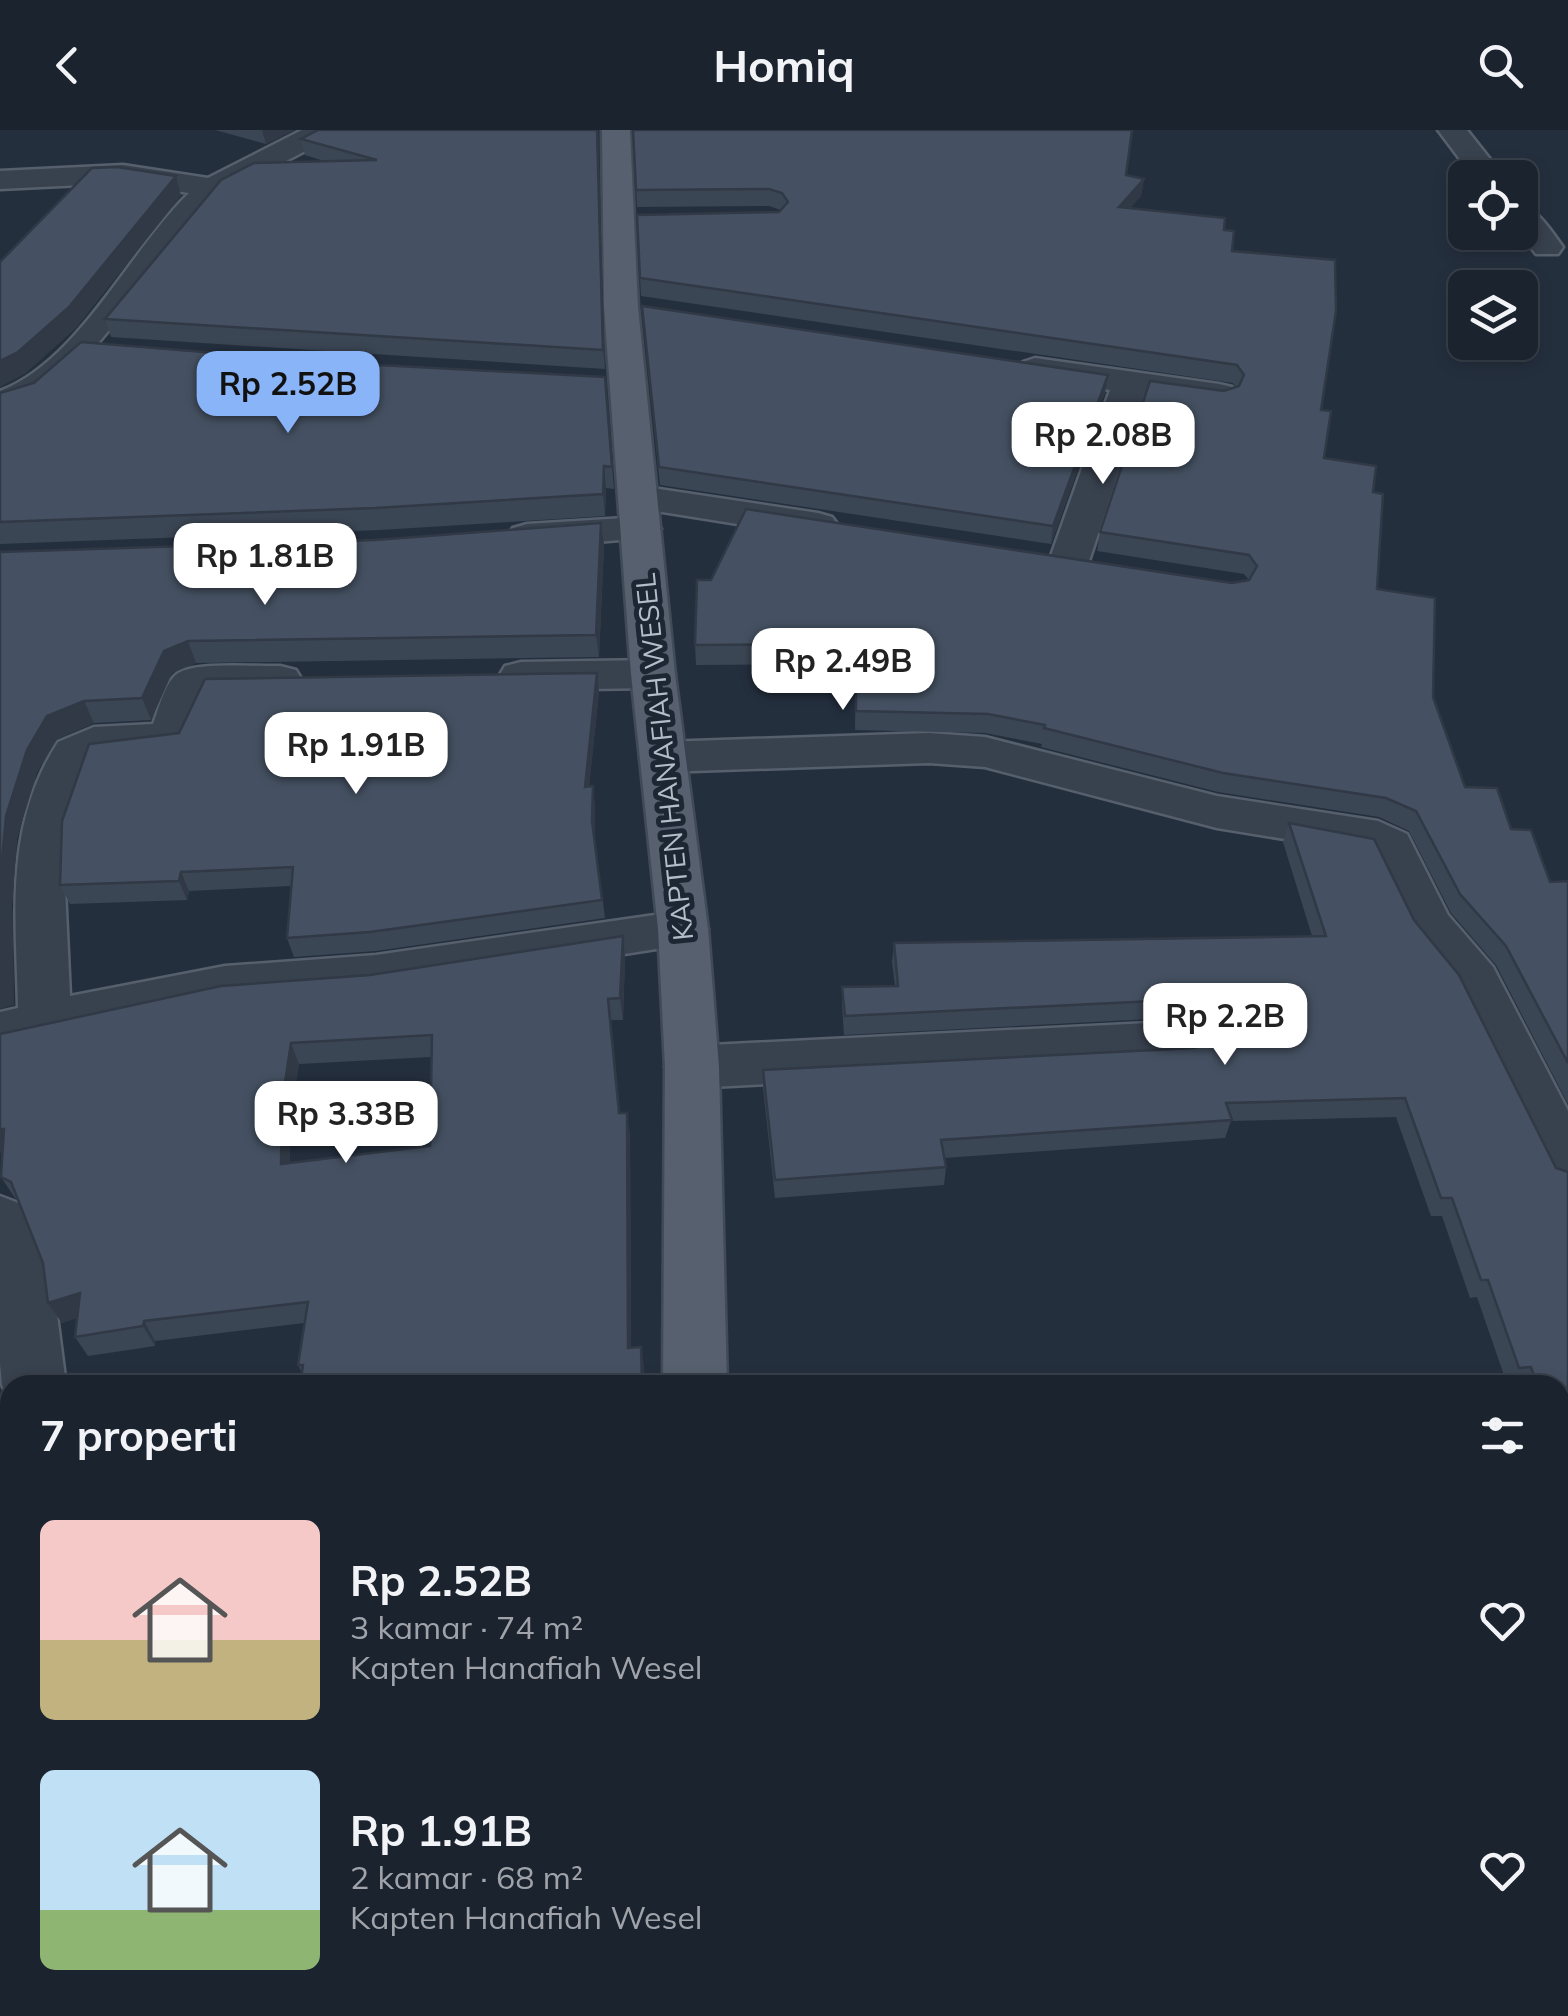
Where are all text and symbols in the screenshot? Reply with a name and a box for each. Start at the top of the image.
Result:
text: Homiq [713,37,855,93]
icon: back [40,38,95,93]
icon: search [1473,38,1528,93]
map controls [1448,160,1538,360]
button: locate [1448,160,1538,250]
button: layers [1448,270,1538,360]
pin: Rp 2.52B [185,351,391,436]
text: Rp 2.52B [219,363,357,403]
pin: Rp 2.08B [1000,402,1206,487]
text: Rp 2.08B [1034,414,1172,454]
pin: Rp 1.81B [162,523,368,608]
text: Rp 1.81B [196,535,334,575]
street label: KAPTEN HANAFIAH WESEL [627,572,700,942]
pin: Rp 2.49B [740,628,946,713]
text: Rp 2.49B [774,640,912,680]
pin: Rp 1.91B [253,712,459,797]
text: Rp 1.91B [287,724,425,764]
pin: Rp 2.2B [1133,983,1317,1068]
text: Rp 2.2B [1165,995,1285,1035]
pin: Rp 3.33B [243,1081,449,1166]
text: Rp 3.33B [277,1093,415,1133]
icon: filters [1475,1408,1530,1463]
text: 7 properti [40,1409,237,1462]
text: Rp 2.52B [350,1554,532,1607]
icon: home [120,1560,240,1680]
icon: heart [1475,1593,1530,1648]
text: 3 kamar · 74 m² [350,1607,583,1647]
text: Kapten Hanafiah Wesel [350,1647,702,1687]
text: Rp 1.91B [350,1804,532,1857]
icon: home [120,1810,240,1930]
icon: heart [1475,1843,1530,1898]
text: 2 kamar · 68 m² [350,1857,583,1897]
text: Kapten Hanafiah Wesel [350,1897,702,1937]

